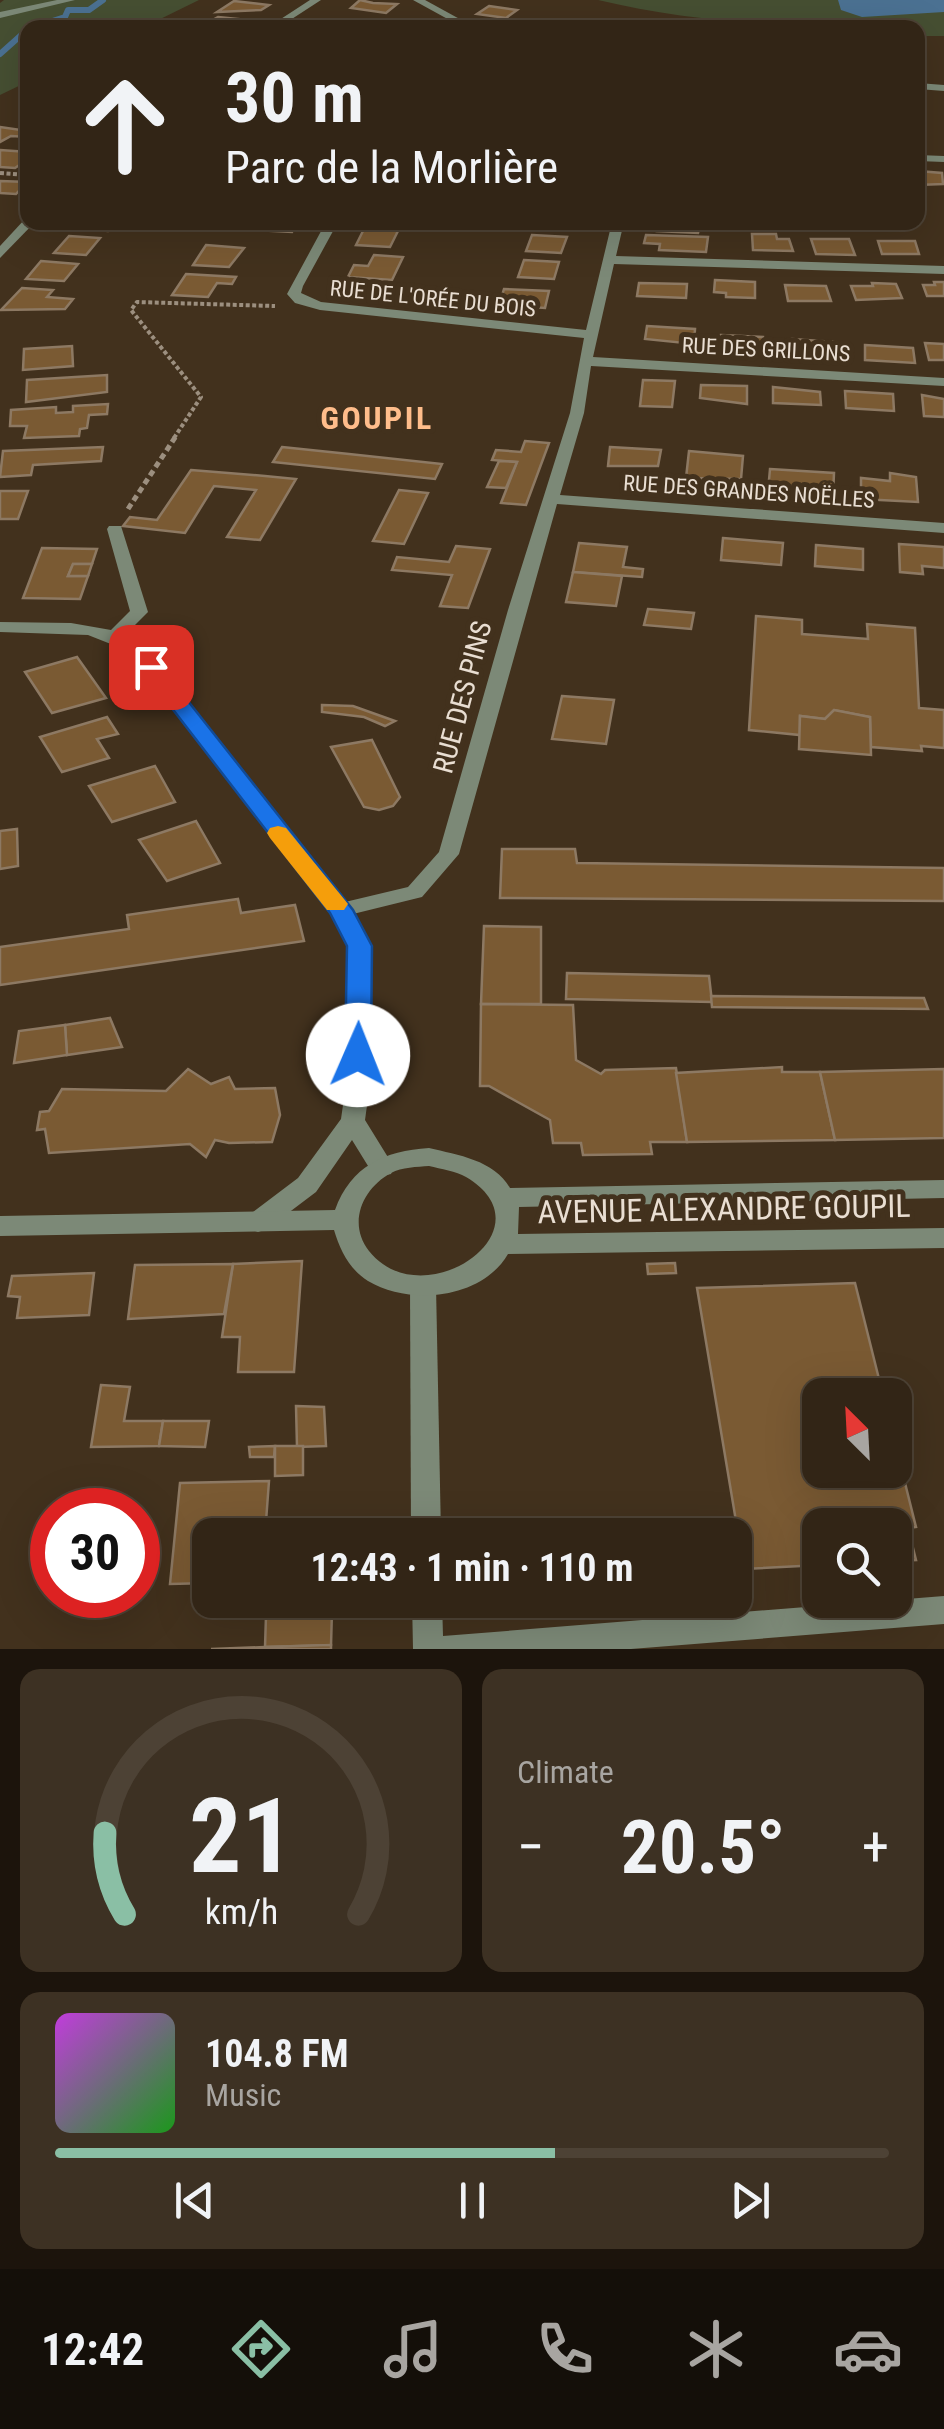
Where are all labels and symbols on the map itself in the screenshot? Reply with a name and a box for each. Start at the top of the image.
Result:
street label: RUE DE L'ORÉE DU BOIS [329,275,537,322]
street label: RUE DES GRILLONS [681,333,851,366]
district label: GOUPIL [320,399,434,437]
street label: RUE DES GRANDES NOËLLES [622,470,876,513]
street label: RUE DES PINS [426,617,499,777]
pin [109,625,194,710]
position arrow [306,1003,410,1107]
street label: AVENUE ALEXANDRE GOUPIL [537,1187,911,1231]
north arrow [802,1378,912,1488]
speed limit sign: 30 [30,1488,160,1618]

